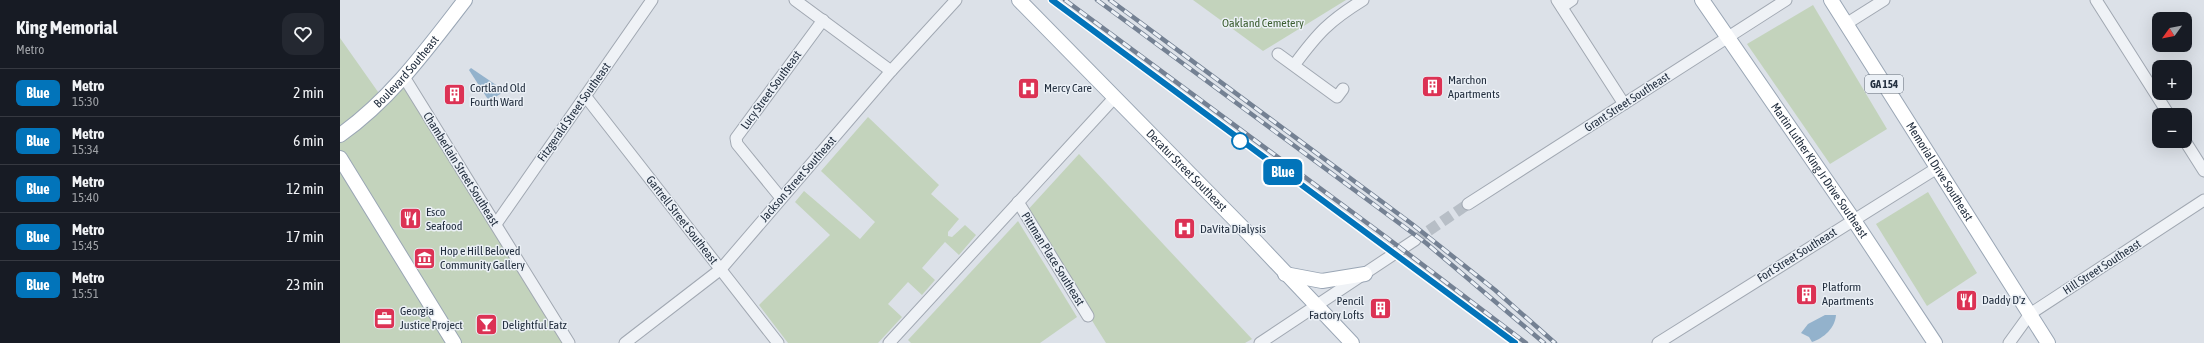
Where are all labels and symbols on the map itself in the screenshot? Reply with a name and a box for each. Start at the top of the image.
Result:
north arrow [2152,12,2192,52]
park label: Oakland Cemetery [1222,16,1304,30]
street label: Boulevard Southeast [371,32,442,111]
street label: Lucy Street Southeast [738,47,805,132]
street label: Fitzgerald Street Southeast [535,59,614,164]
street label: Grant Street Southeast [1582,69,1673,135]
place label: Marchon Apartments [1448,73,1500,101]
building icon: Marchon Apartments [1419,74,1445,100]
hospital icon: Mercy Care [1015,75,1041,101]
road number: GA 154 [1865,75,1903,93]
place label: Cortland Old Fourth Ward [470,81,526,109]
place label: Mercy Care [1044,81,1092,95]
building icon: Cortland Old Fourth Ward [441,82,467,108]
street label: Martin Luther King Jr Drive Southeast [1768,100,1871,241]
street label: Chamberlain Street Southeast [420,110,502,229]
street label: Memorial Drive Southeast [1903,120,1976,224]
street label: Decatur Street Southeast [1143,127,1230,215]
unlabelled marker [1231,132,1249,150]
street label: Jackson Street Southeast [757,133,839,225]
line badge: Blue [1255,159,1311,185]
street label: Gartrell Street Southeast [643,173,721,267]
place label: Esco Seafood [426,205,462,233]
restaurant icon: Esco Seafood [398,206,424,232]
street label: Pittman Place Southeast [1019,210,1088,309]
hospital icon: DaVita Dialysis [1171,216,1197,242]
place label: DaVita Dialysis [1200,222,1266,236]
street label: Fort Street Southeast [1755,225,1840,285]
street label: Hill Street Southeast [2060,236,2144,297]
place label: Hop e Hill Beloved Community Gallery [440,244,525,272]
museum icon: Hop e Hill Beloved Community Gallery [411,245,437,271]
place label: Platform Apartments [1822,280,1874,308]
building icon: Platform Apartments [1793,281,1819,307]
restaurant icon: Daddy D'z [1954,287,1980,313]
place label: Daddy D'z [1982,293,2026,307]
place label: Pencil Factory Lofts [1309,294,1365,322]
building icon: Pencil Factory Lofts [1367,295,1393,321]
place label: Georgia Justice Project [400,304,463,332]
office icon: Georgia Justice Project [371,305,397,331]
bar icon: Delightful Eatz [473,312,499,338]
place label: Delightful Eatz [502,318,568,332]

